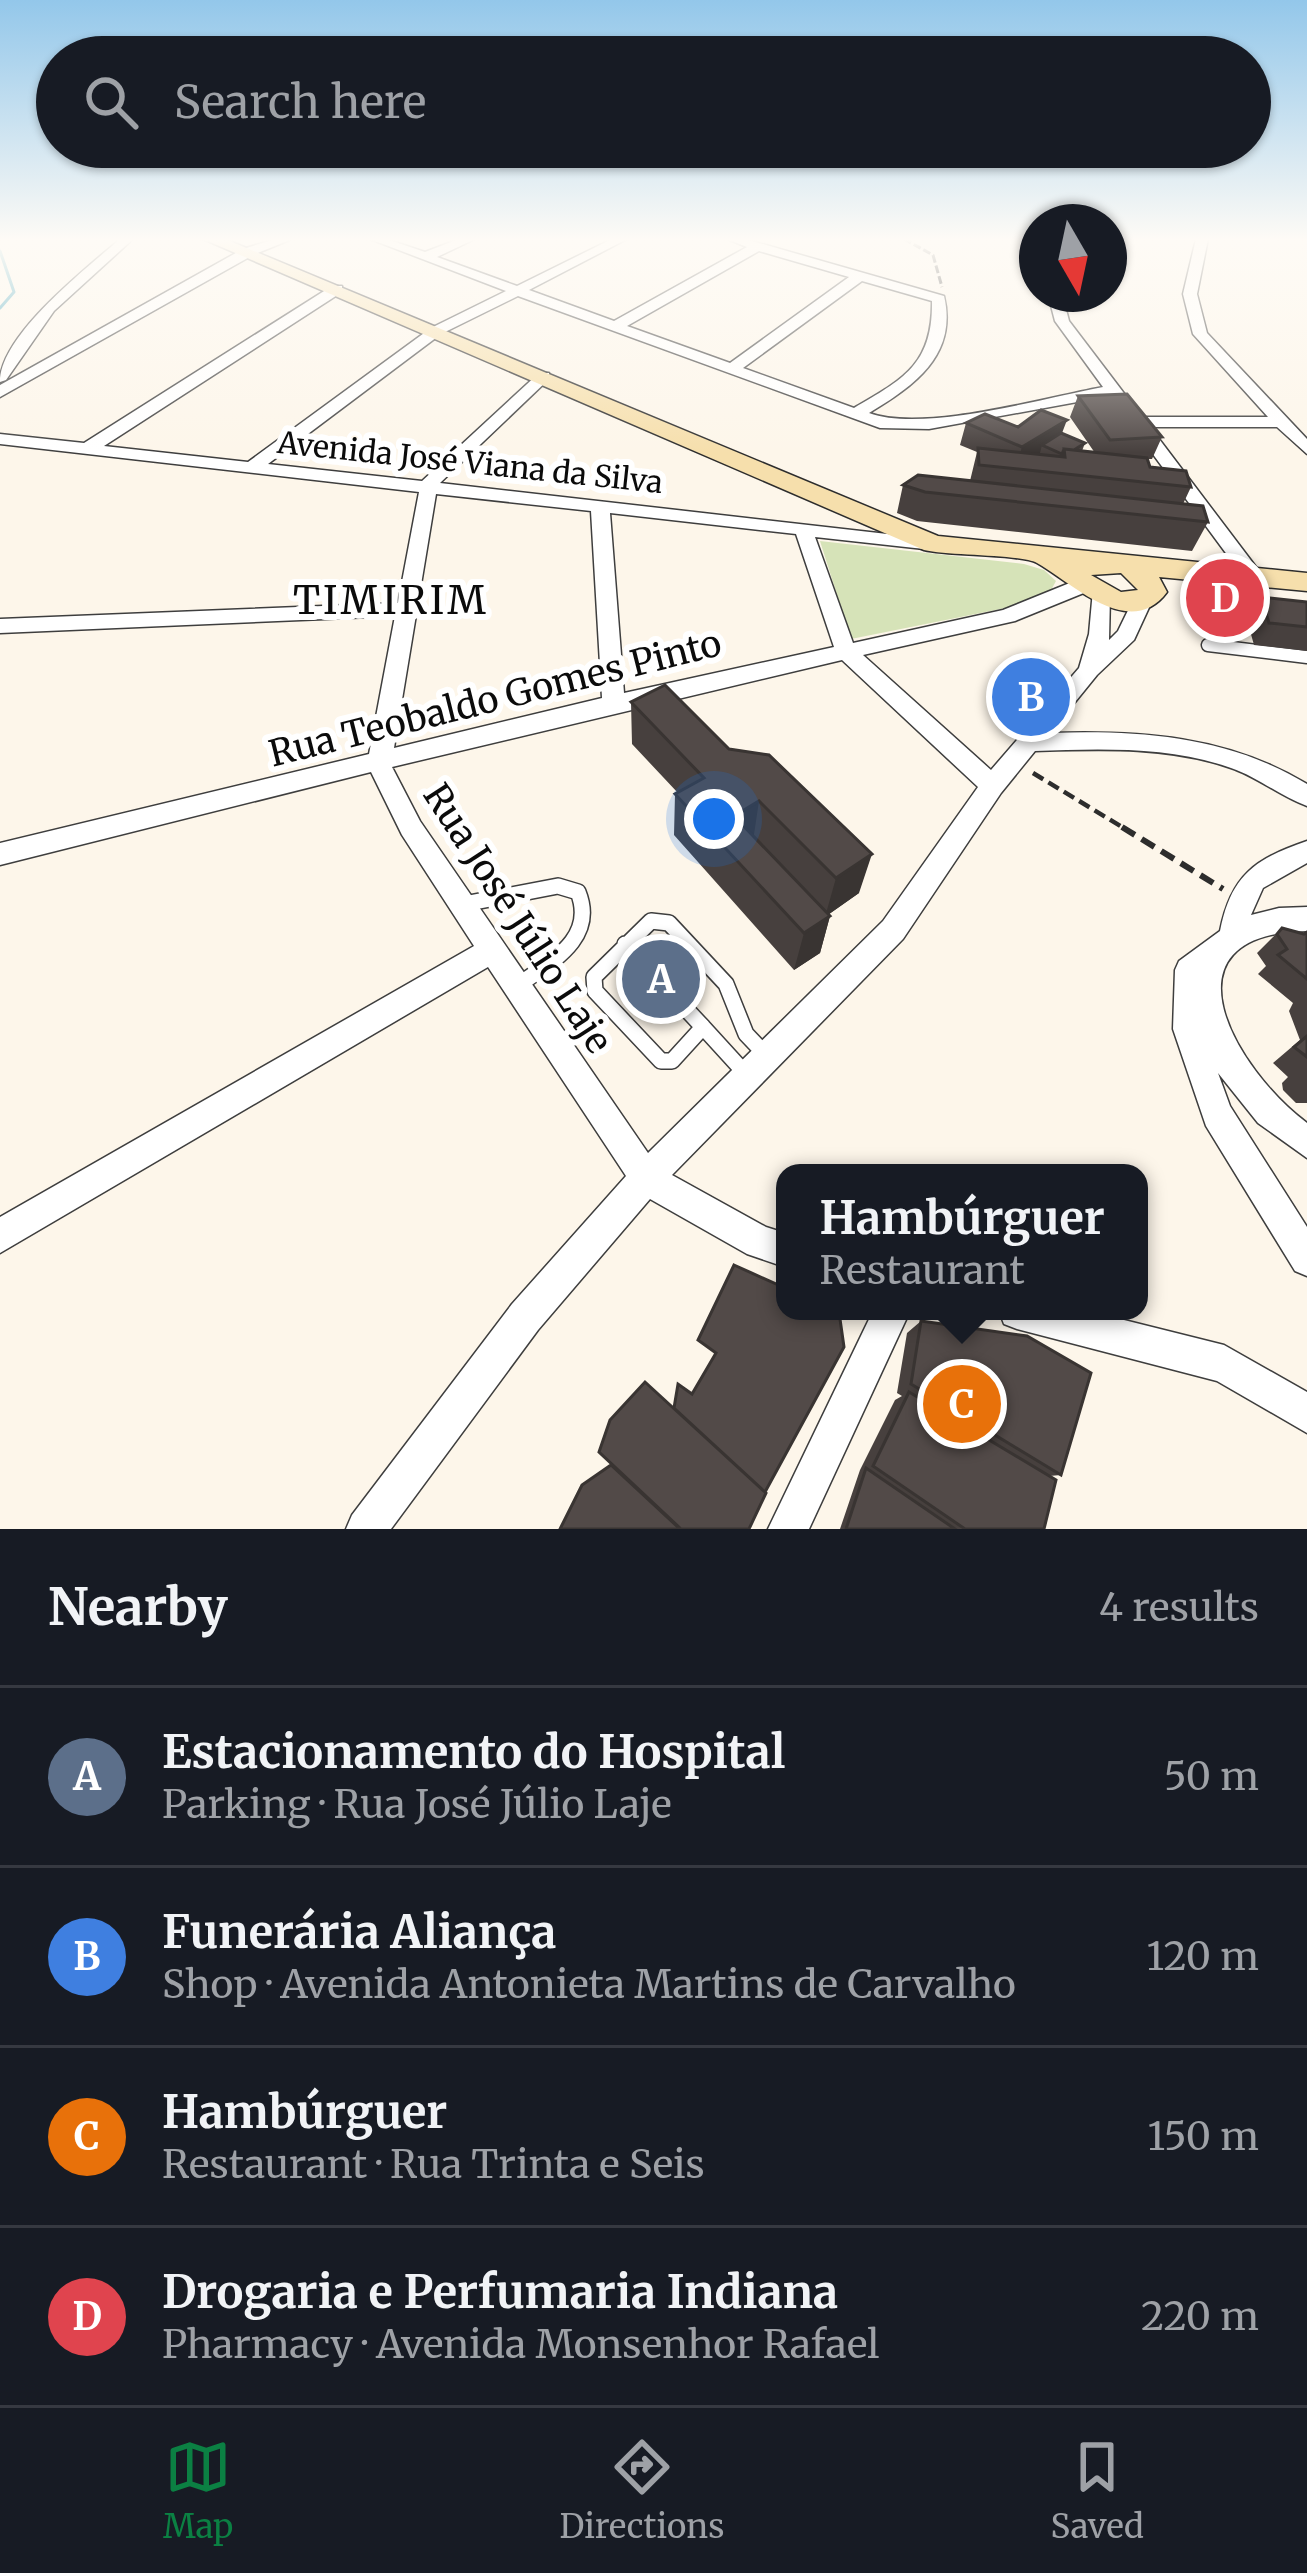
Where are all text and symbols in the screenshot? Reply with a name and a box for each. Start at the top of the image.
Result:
search box [36,36,1271,168]
icon: search [78,69,144,135]
text: Search here [174,74,426,130]
north arrow [1019,204,1127,312]
street label: Avenida José Viana da Silva [275,423,665,501]
pin: D [1186,553,1264,643]
district label: TIMIRIM [293,576,489,625]
street label: Rua Teobaldo Gomes Pinto [264,620,726,776]
pin: B [992,652,1070,742]
street label: Rua José Júlio Laje [414,775,621,1061]
your location [684,789,744,849]
pin: A [622,934,700,1024]
popup [776,1164,1148,1320]
text: Hambúrguer [819,1190,1105,1246]
text: Restaurant [819,1246,1025,1295]
pin: C [923,1359,1001,1449]
text: Nearby [48,1575,228,1639]
text: 4 results [1099,1583,1259,1632]
text: Estacionamento do Hospital [162,1724,786,1780]
text: A [73,1752,101,1801]
text: 50 m [1164,1752,1259,1801]
text: Parking · Rua José Júlio Laje [162,1780,672,1829]
text: Funerária Aliança [162,1904,557,1960]
text: B [73,1932,101,1981]
text: 120 m [1146,1932,1259,1981]
text: Shop · Avenida Antonieta Martins de Carvalho [162,1960,1016,2009]
text: Hambúrguer [162,2084,447,2140]
text: C [74,2112,100,2161]
text: 150 m [1147,2112,1259,2161]
text: Restaurant · Rua Trinta e Seis [162,2140,705,2189]
text: Drogaria e Perfumaria Indiana [162,2264,838,2320]
text: D [72,2292,102,2341]
text: 220 m [1141,2292,1259,2341]
text: Pharmacy · Avenida Monsenhor Rafael [162,2320,879,2369]
tab: Map [163,2434,233,2547]
tab: Directions [559,2434,724,2547]
tab: Saved [1050,2434,1144,2547]

